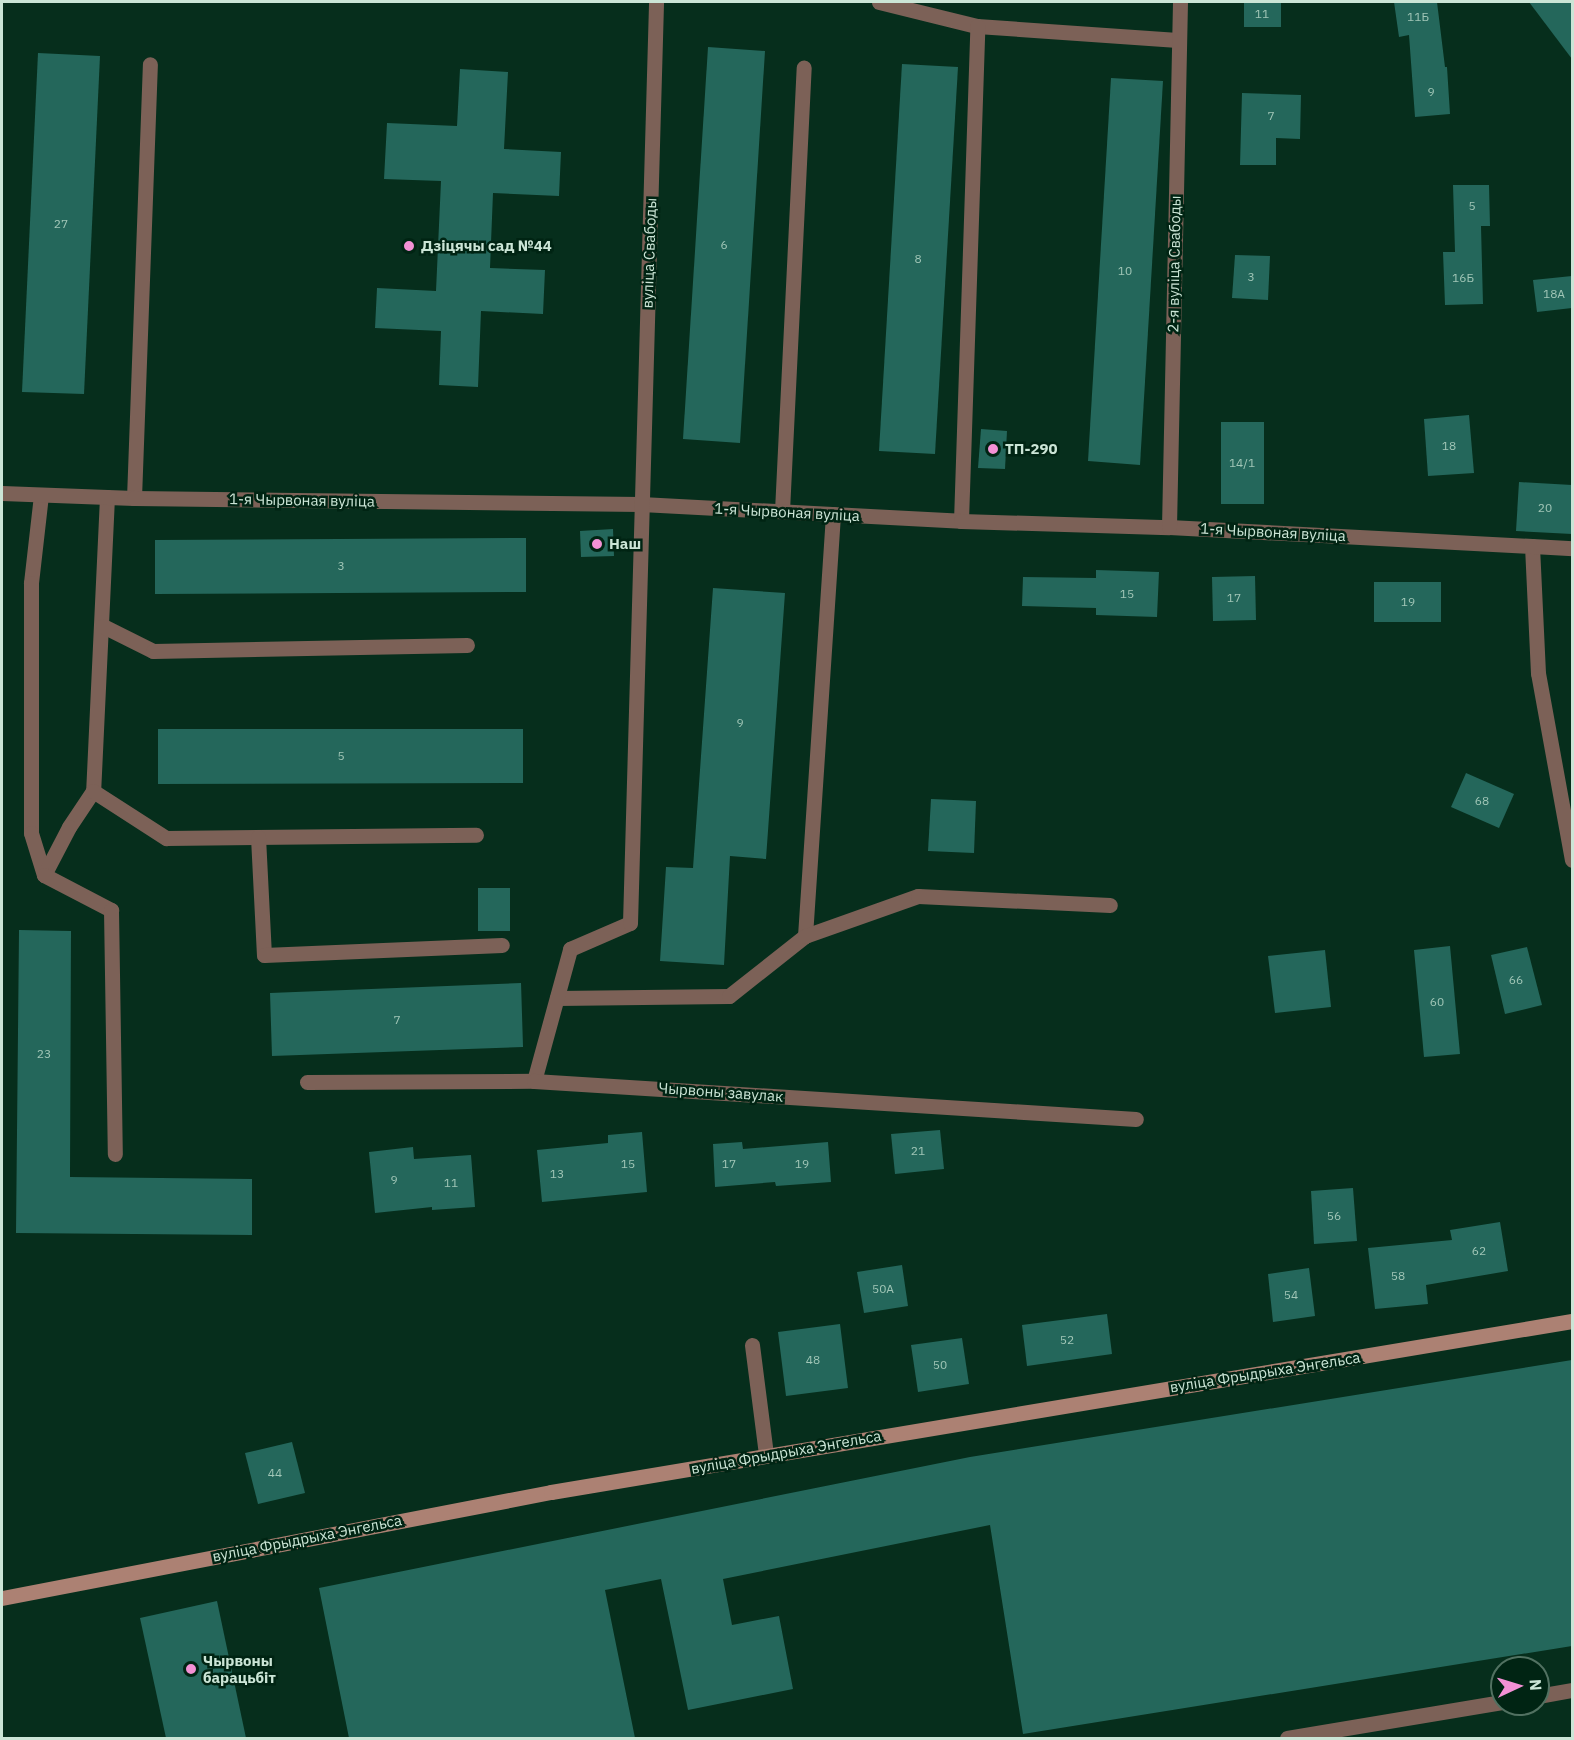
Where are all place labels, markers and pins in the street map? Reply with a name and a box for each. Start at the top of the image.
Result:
place label: Дзіцячы сад №44 [421,237,552,255]
marker: Дзіцячы сад №44 [402,239,416,253]
place label: ТП-290 [1005,440,1057,458]
marker: ТП-290 [986,442,1000,456]
place label: Наш [609,535,641,553]
marker: Наш [590,537,604,551]
place label: Чырвоны барацьбіт [203,1651,276,1686]
marker: Чырвоны барацьбіт [184,1662,198,1676]

